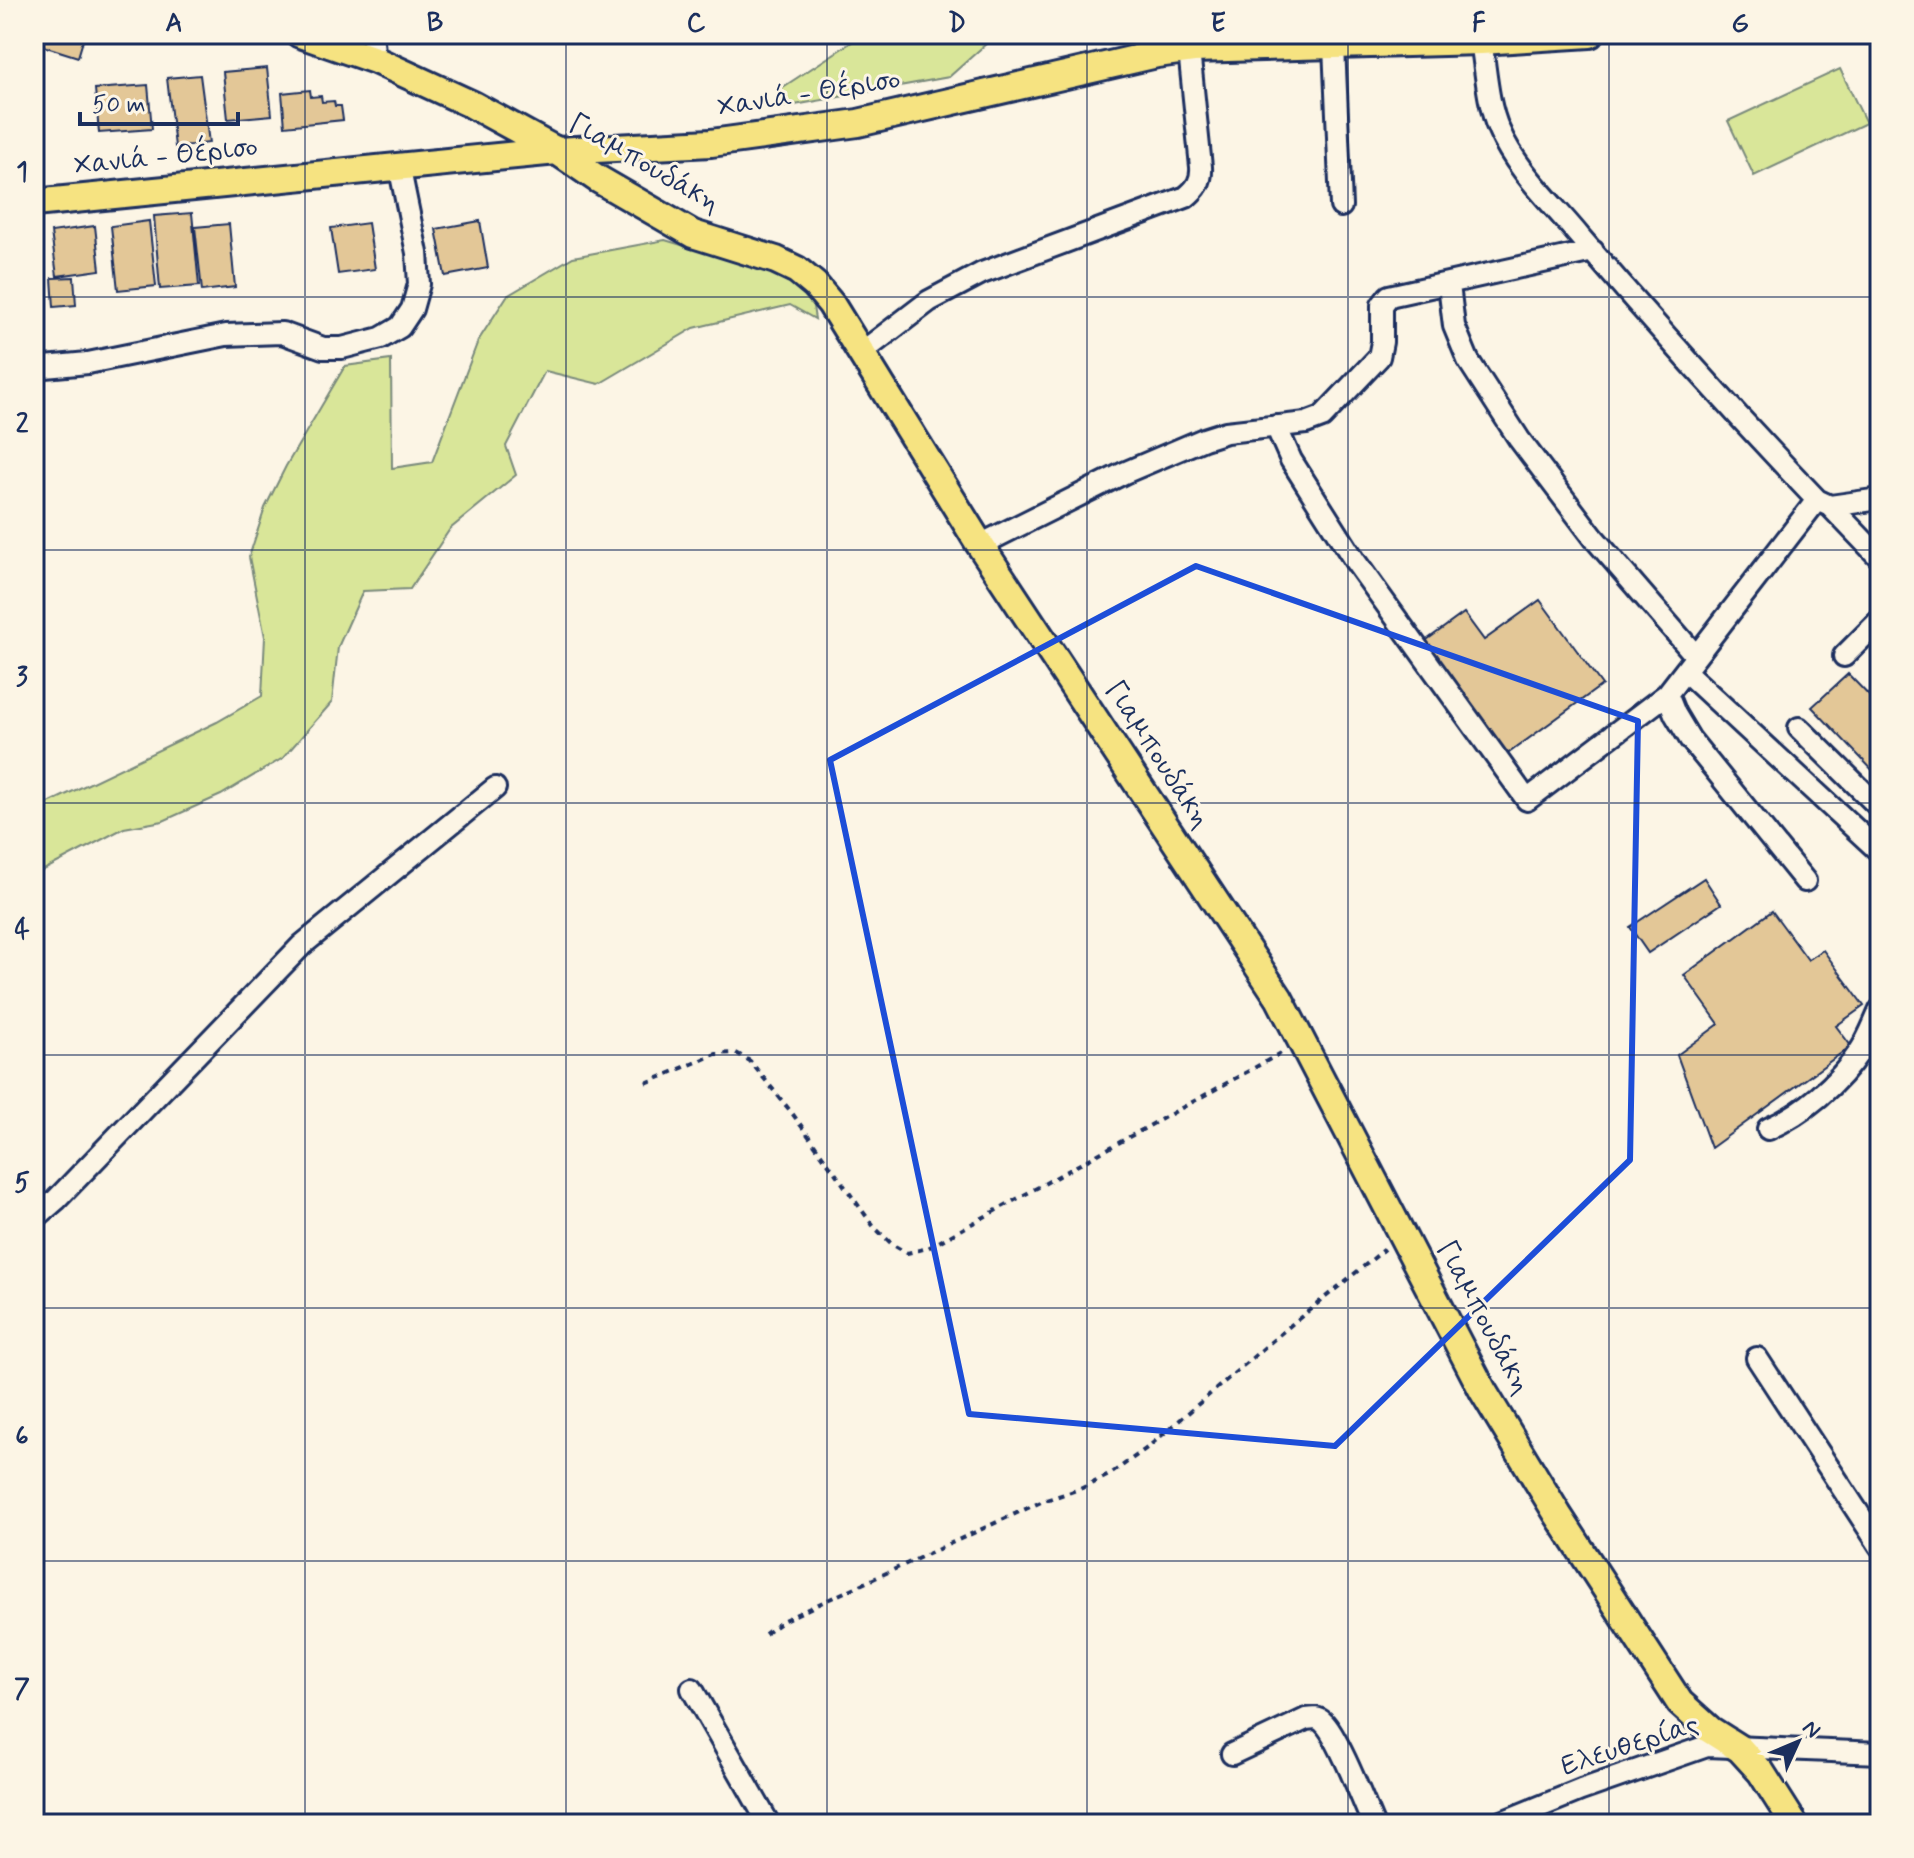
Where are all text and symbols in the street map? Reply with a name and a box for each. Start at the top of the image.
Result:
text: A [165,7,183,41]
text: B [427,7,443,41]
text: C [687,7,706,41]
text: D [948,7,966,41]
text: E [1210,7,1226,41]
text: F [1472,7,1486,41]
text: G [1731,7,1749,41]
street label: Χανιά - Θέρισο [715,61,903,127]
scale bar [80,76,238,126]
text: 50 m [92,90,146,121]
street label: Γιαμπουδάκη [561,106,727,222]
street label: Χανιά - Θέρισο [72,129,260,185]
text: 1 [16,156,28,190]
text: 2 [16,408,29,442]
text: 3 [16,661,28,695]
street label: Γιαμπουδάκη [1095,674,1219,836]
text: 4 [14,914,30,948]
text: 5 [14,1167,30,1201]
street label: Γιαμπουδάκη [1427,1235,1539,1401]
text: 6 [15,1420,29,1454]
text: 7 [14,1673,30,1707]
north arrow [1758,1702,1838,1782]
street label: Ελευθερίας [1556,1706,1704,1786]
text: N [1796,1714,1826,1744]

